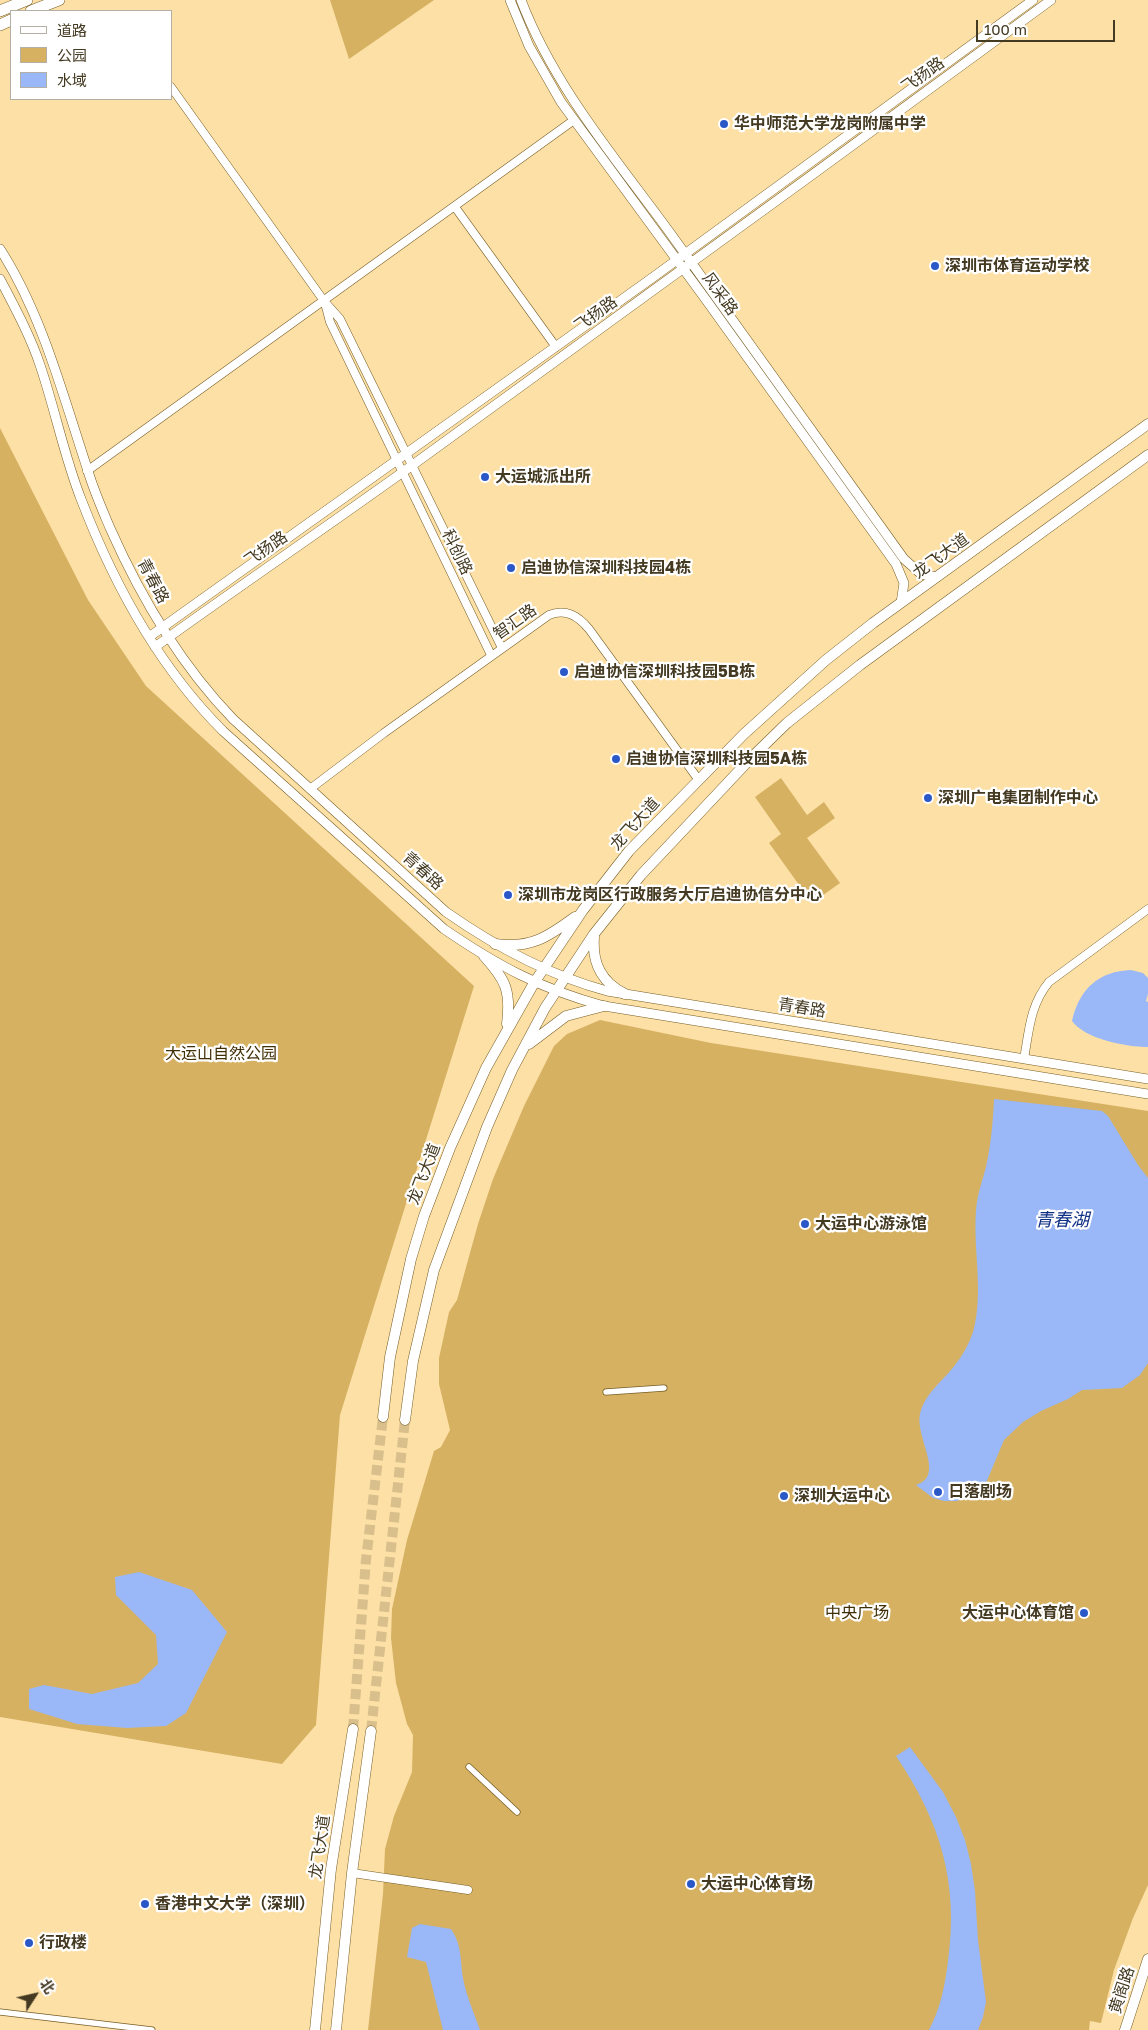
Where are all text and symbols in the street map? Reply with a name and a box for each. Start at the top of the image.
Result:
legend [10,10,172,100]
scale bar [978,10,1117,42]
text: 100 m [984,20,1027,38]
text: 道路 [57,21,87,39]
text: 公园 [57,46,87,64]
street label: 飞扬路 [898,53,948,97]
text: 水域 [57,71,87,89]
place label: 华中师范大学龙岗附属中学 [734,114,926,134]
marker: 华中师范大学龙岗附属中学 [718,118,730,130]
place label: 深圳市体育运动学校 [945,256,1089,276]
marker: 深圳市体育运动学校 [929,260,941,272]
street label: 风采路 [698,269,742,319]
street label: 飞扬路 [571,292,621,336]
place label: 大运城派出所 [495,467,591,487]
marker: 大运城派出所 [479,471,491,483]
street label: 科创路 [438,526,476,578]
street label: 飞扬路 [241,527,291,571]
street label: 龙飞大道 [909,529,973,583]
street label: 青春路 [133,555,173,607]
place label: 启迪协信深圳科技园4栋 [521,558,691,578]
marker: 启迪协信深圳科技园4栋 [505,562,517,574]
street label: 智汇路 [490,600,540,644]
place label: 启迪协信深圳科技园5B栋 [574,662,755,682]
marker: 启迪协信深圳科技园5B栋 [558,666,570,678]
place label: 启迪协信深圳科技园5A栋 [626,749,807,769]
marker: 启迪协信深圳科技园5A栋 [610,753,622,765]
place label: 深圳广电集团制作中心 [938,788,1098,808]
marker: 深圳广电集团制作中心 [922,792,934,804]
street label: 龙飞大道 [606,794,664,854]
street label: 青春路 [399,848,447,894]
place label: 深圳市龙岗区行政服务大厅启迪协信分中心 [518,885,822,905]
marker: 深圳市龙岗区行政服务大厅启迪协信分中心 [502,889,514,901]
street label: 青春路 [777,995,827,1021]
park label: 大运山自然公园 [165,1044,277,1064]
street label: 龙飞大道 [404,1141,444,1207]
water label: 青春湖 [1035,1209,1089,1231]
place label: 大运中心游泳馆 [815,1214,927,1234]
marker: 大运中心游泳馆 [799,1218,811,1230]
place label: 日落剧场 [948,1482,1012,1502]
place label: 深圳大运中心 [794,1486,890,1506]
marker: 日落剧场 [932,1486,944,1498]
marker: 深圳大运中心 [778,1490,790,1502]
park label: 中央广场 [825,1603,889,1623]
place label: 大运中心体育馆 [962,1603,1074,1623]
marker: 大运中心体育馆 [1078,1607,1090,1619]
street label: 龙飞大道 [306,1814,334,1880]
place label: 大运中心体育场 [701,1874,813,1894]
marker: 大运中心体育场 [685,1878,697,1890]
place label: 香港中文大学（深圳） [155,1894,315,1914]
marker: 香港中文大学（深圳） [139,1898,151,1910]
place label: 行政楼 [39,1933,87,1953]
marker: 行政楼 [23,1937,35,1949]
street label: 黄阁路 [1105,1964,1139,2016]
north arrow [10,1970,60,2020]
text: 北 [37,1976,59,1997]

